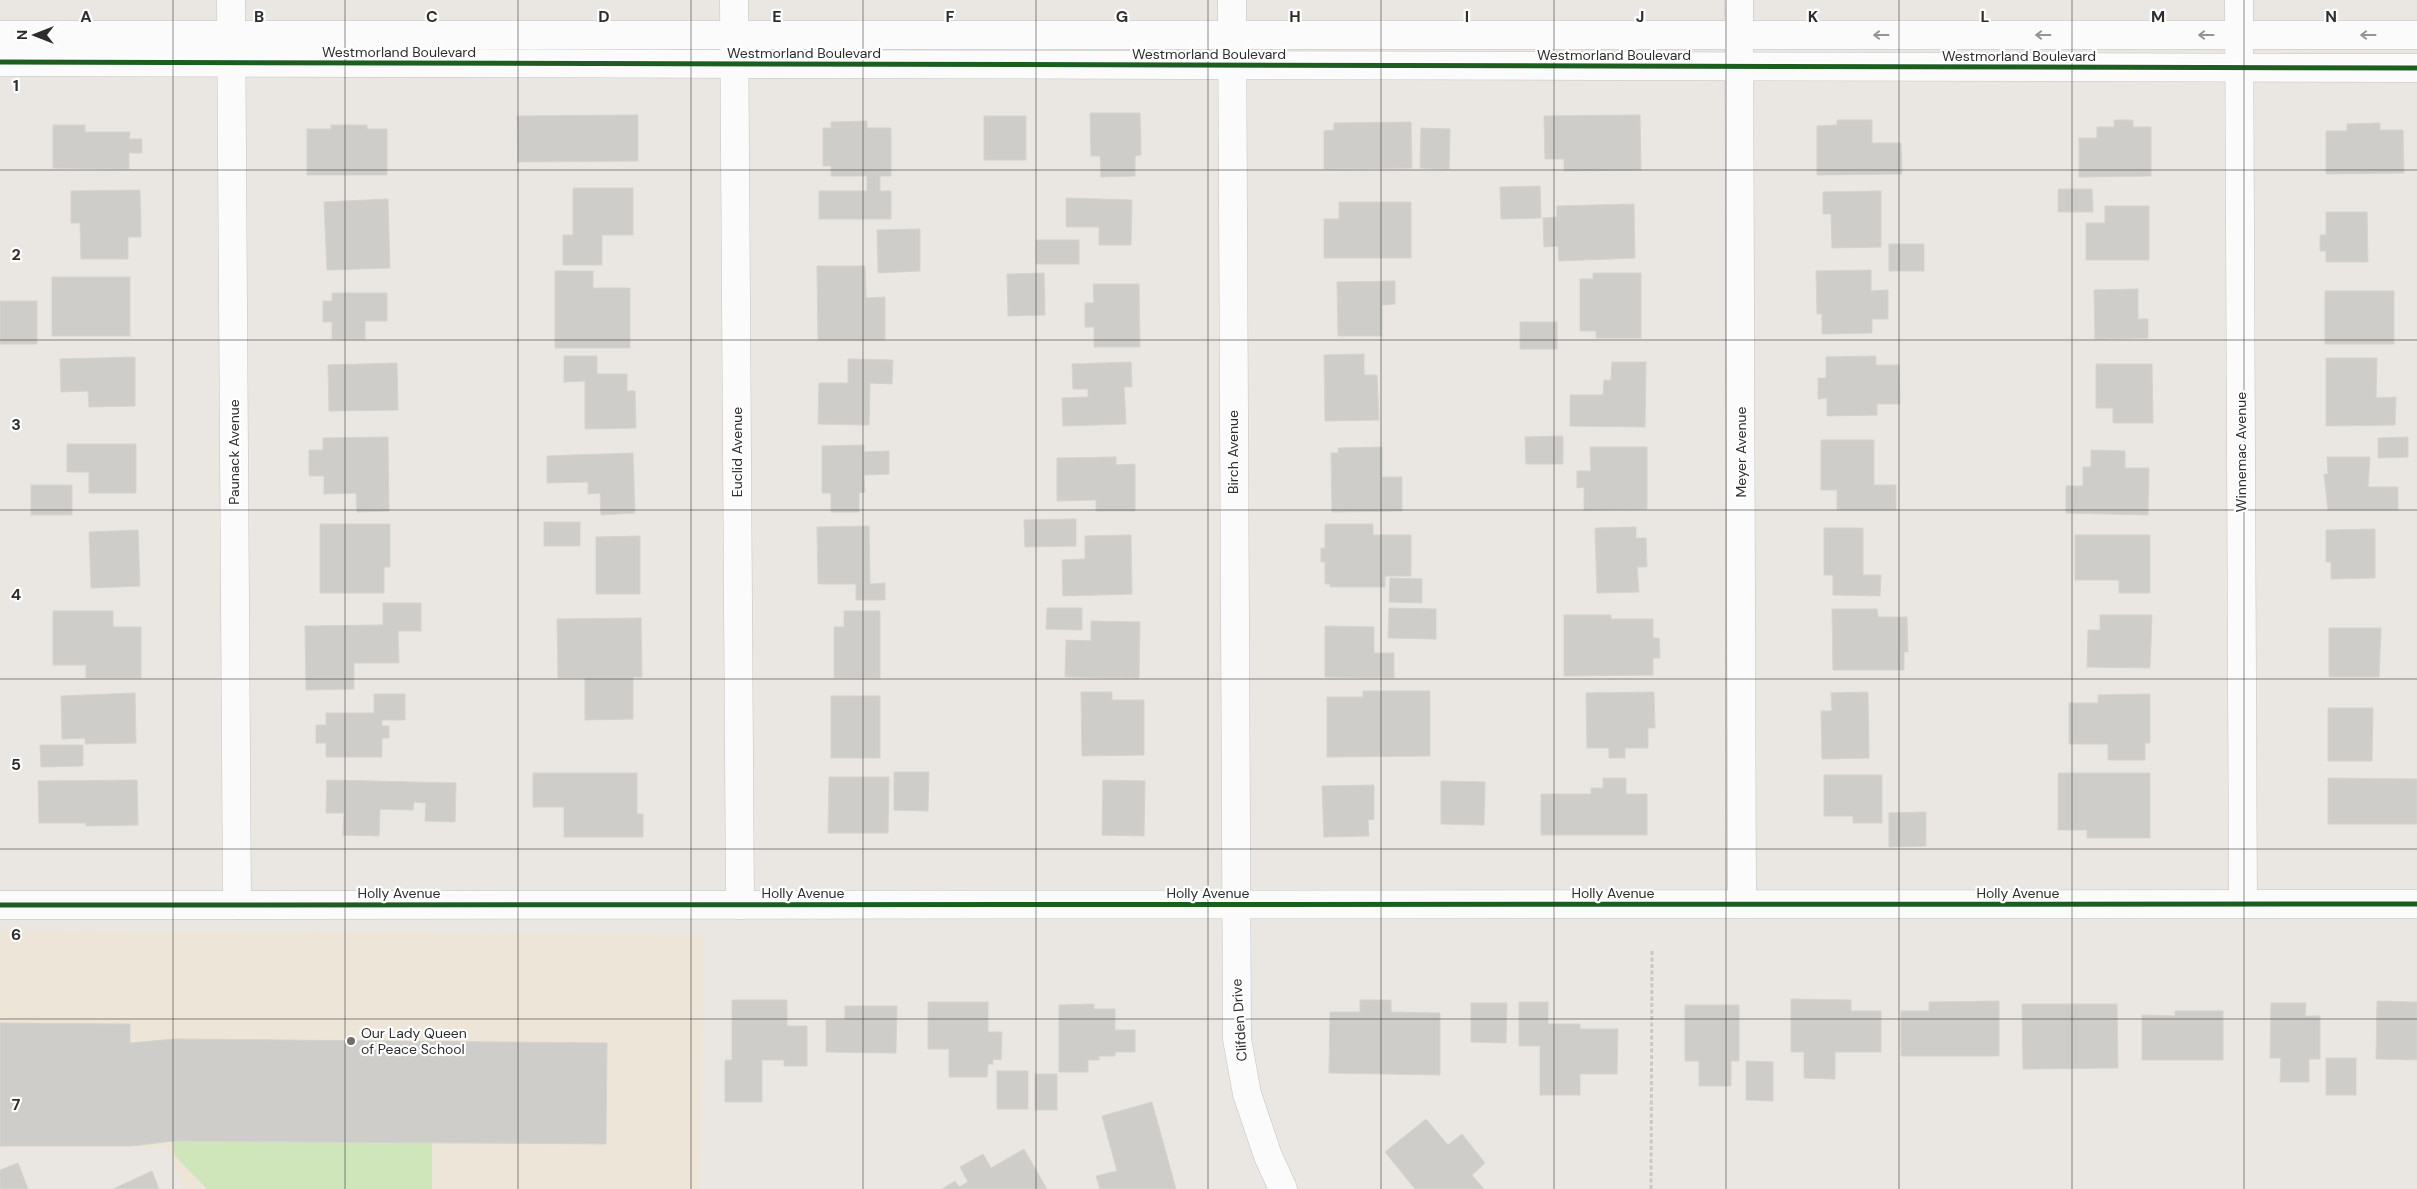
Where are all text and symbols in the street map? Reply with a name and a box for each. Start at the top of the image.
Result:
text: A [80,6,92,27]
text: B [254,6,264,27]
text: C [426,6,438,27]
text: D [598,6,610,27]
text: E [772,6,782,27]
text: F [946,6,955,27]
text: G [1116,6,1128,27]
text: H [1289,6,1301,27]
text: I [1465,6,1469,27]
text: J [1636,6,1644,27]
text: K [1808,6,1819,27]
text: L [1981,6,1990,27]
text: M [2151,6,2165,27]
text: N [2325,6,2337,27]
north arrow [10,10,60,60]
text: N [13,30,31,40]
one-way arrow [1873,30,1890,40]
one-way arrow [2036,30,2052,40]
one-way arrow [2198,30,2214,40]
one-way arrow [2361,30,2377,40]
street label: Westmorland Boulevard [322,43,476,61]
street label: Westmorland Boulevard [727,44,881,62]
street label: Westmorland Boulevard [1132,45,1286,63]
street label: Westmorland Boulevard [1537,46,1691,64]
street label: Westmorland Boulevard [1942,47,2096,65]
text: 1 [13,75,19,96]
text: 2 [11,244,21,265]
street label: Winnemac Avenue [2232,392,2250,512]
street label: Paunack Avenue [225,399,243,505]
street label: Meyer Avenue [1732,406,1750,498]
street label: Euclid Avenue [728,407,746,497]
street label: Birch Avenue [1224,410,1242,494]
text: 3 [11,414,21,435]
text: 4 [11,584,21,605]
text: 5 [11,754,21,775]
street label: Holly Avenue [357,884,441,902]
street label: Holly Avenue [761,884,845,902]
street label: Holly Avenue [1166,884,1250,902]
street label: Holly Avenue [1571,884,1655,902]
street label: Holly Avenue [1976,884,2060,902]
text: 6 [11,924,21,945]
street label: Clifden Drive [1227,978,1251,1062]
place label: Our Lady Queen of Peace School [361,1024,467,1058]
marker: Our Lady Queen of Peace School [345,1035,357,1047]
text: 7 [12,1094,21,1115]

